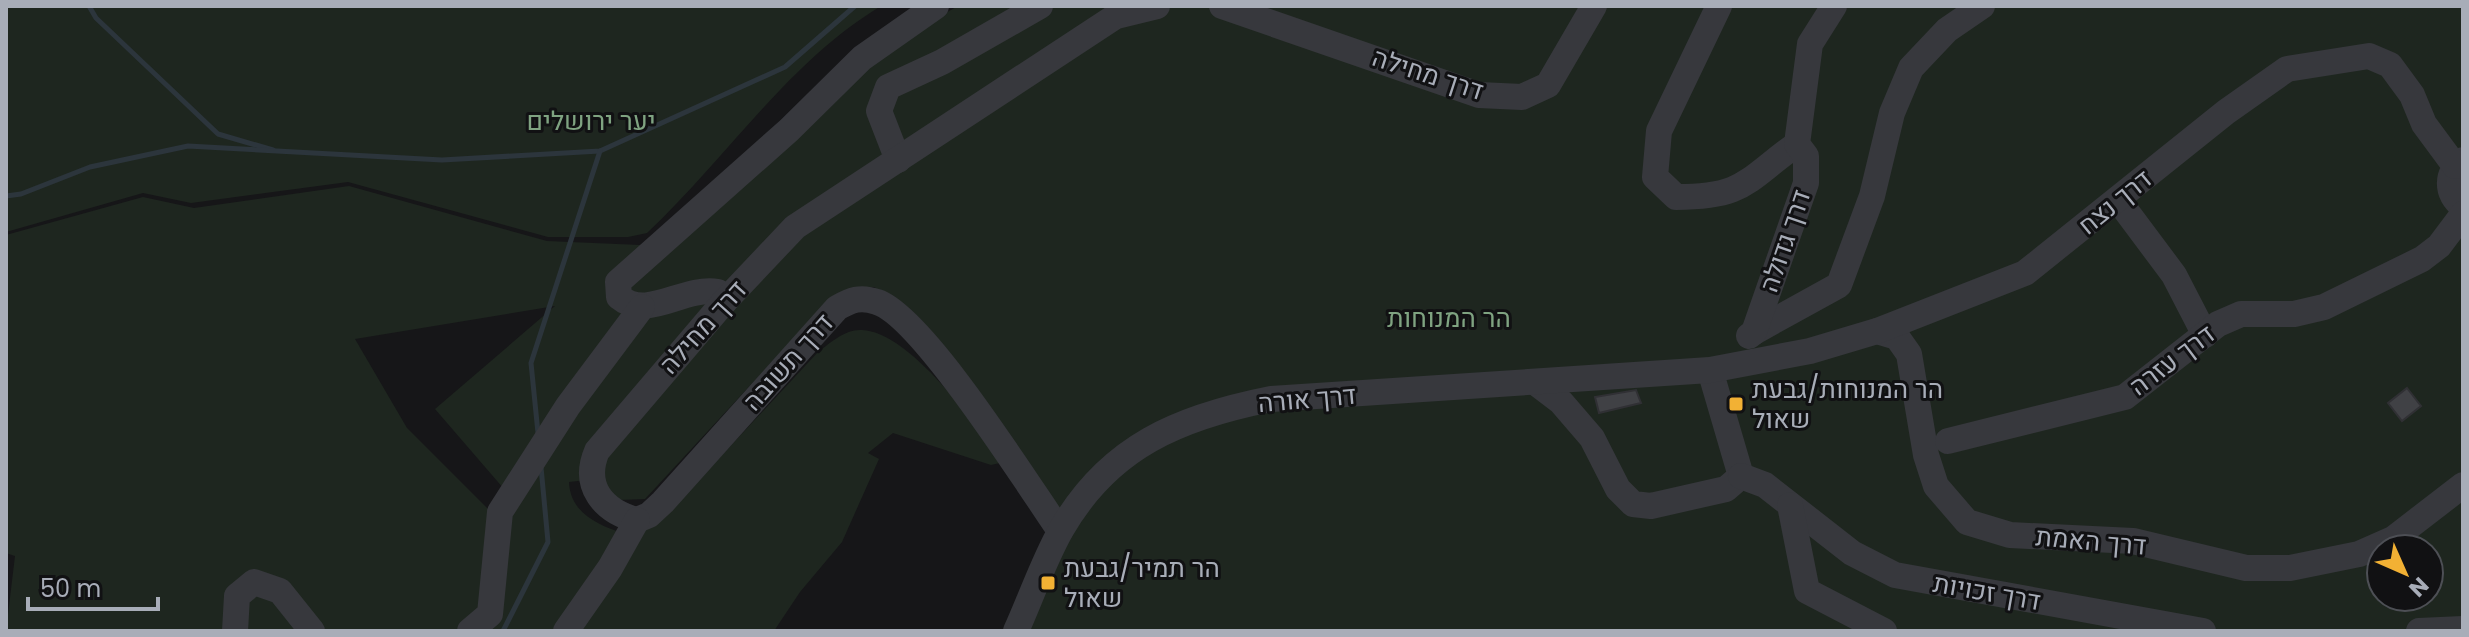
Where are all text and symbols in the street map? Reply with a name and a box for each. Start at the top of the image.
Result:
street label: דרך מחילה [1368,39,1488,109]
park label: יער ירושלים [526,103,656,139]
street label: דרך נצח [2070,161,2160,243]
street label: דרך גדולה [1751,185,1819,297]
street label: דרך מחילה [651,272,755,382]
park label: הר המנוחות [1387,300,1511,336]
street label: דרך תשובה [735,305,841,419]
street label: דרך עזרה [2122,316,2222,404]
place label: הר המנוחות/גבעת שאול [1752,371,1943,437]
street label: דרך אורה [1256,377,1358,421]
marker: הר המנוחות/גבעת שאול [1727,395,1745,413]
street label: דרך האמת [2034,518,2148,564]
north arrow [2365,533,2445,613]
place label: הר תמיר/גבעת שאול [1064,550,1220,616]
scale bar [28,561,158,611]
street label: דרך זכויות [1930,565,2044,619]
text: N [2402,570,2436,604]
text: 50 m [40,572,101,605]
marker: הר תמיר/גבעת שאול [1039,574,1057,592]

